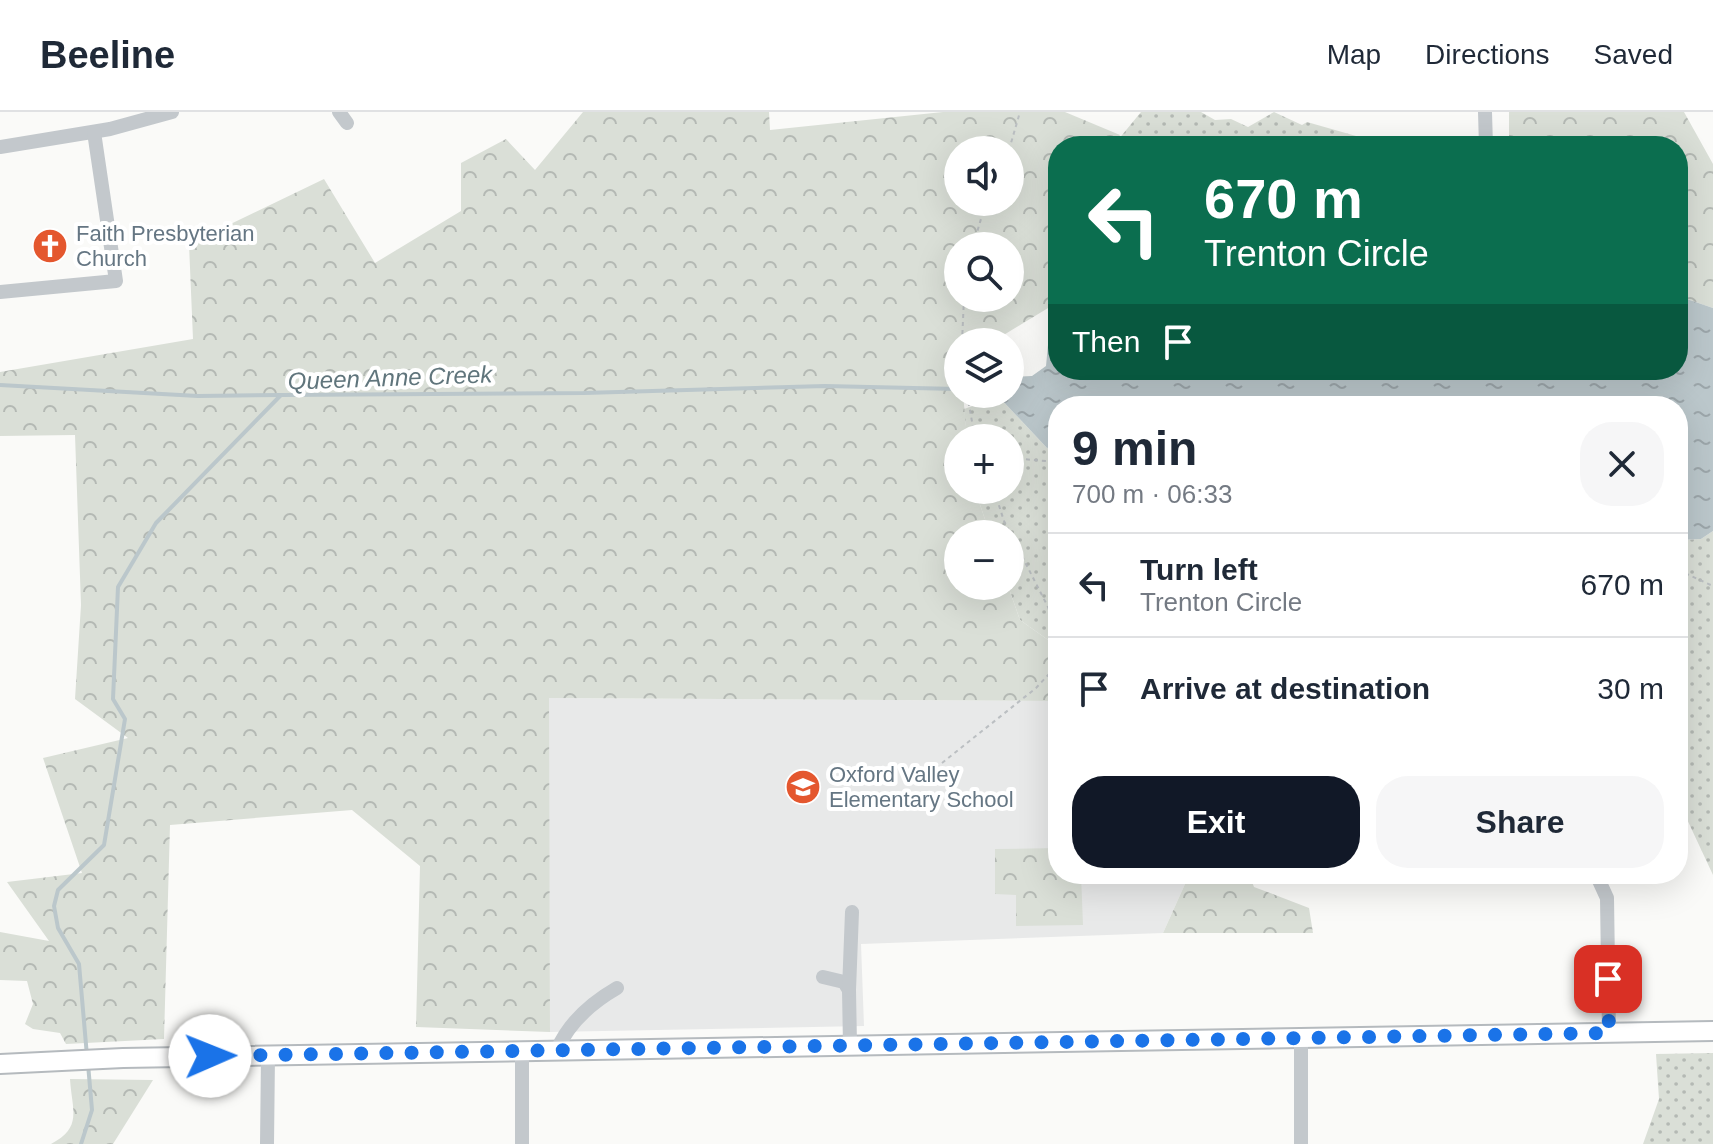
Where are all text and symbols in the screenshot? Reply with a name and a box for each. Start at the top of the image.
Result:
text: Beeline [40,34,175,76]
text: Map [1327,39,1381,70]
text: Directions [1425,39,1550,70]
text: Saved [1594,39,1673,70]
map controls [944,136,1024,600]
button: sound [944,136,1024,216]
text: 670 m [1204,167,1363,230]
icon: left [1072,168,1176,272]
place label: Faith Presbyterian Church [76,221,255,271]
church icon: Faith Presbyterian Church [31,227,69,265]
button: search [944,232,1024,312]
text: Trenton Circle [1204,233,1429,274]
icon: arrive [1156,320,1200,364]
text: Then [1072,325,1140,358]
button: layers [944,328,1024,408]
water label: Queen Anne Creek [287,360,495,395]
text: 9 min [1072,422,1197,475]
button: close [1580,422,1664,506]
button: + [944,424,1024,504]
text: 700 m · 06:33 [1072,479,1232,509]
button: − [944,520,1024,600]
text: Turn left [1140,553,1258,586]
icon: left [1072,563,1116,607]
text: 670 m [1581,568,1664,601]
text: Trenton Circle [1140,587,1302,617]
icon: arrive [1072,667,1116,711]
text: Arrive at destination [1140,672,1430,705]
text: 30 m [1597,672,1664,705]
place label: Oxford Valley Elementary School [829,762,1014,812]
school or university icon: Oxford Valley Elementary School [784,768,822,806]
button: Exit [1072,776,1360,868]
button: Share [1376,776,1664,868]
pin [1574,945,1642,1013]
icon: arrive [1586,957,1630,1001]
position arrow [168,1014,252,1098]

